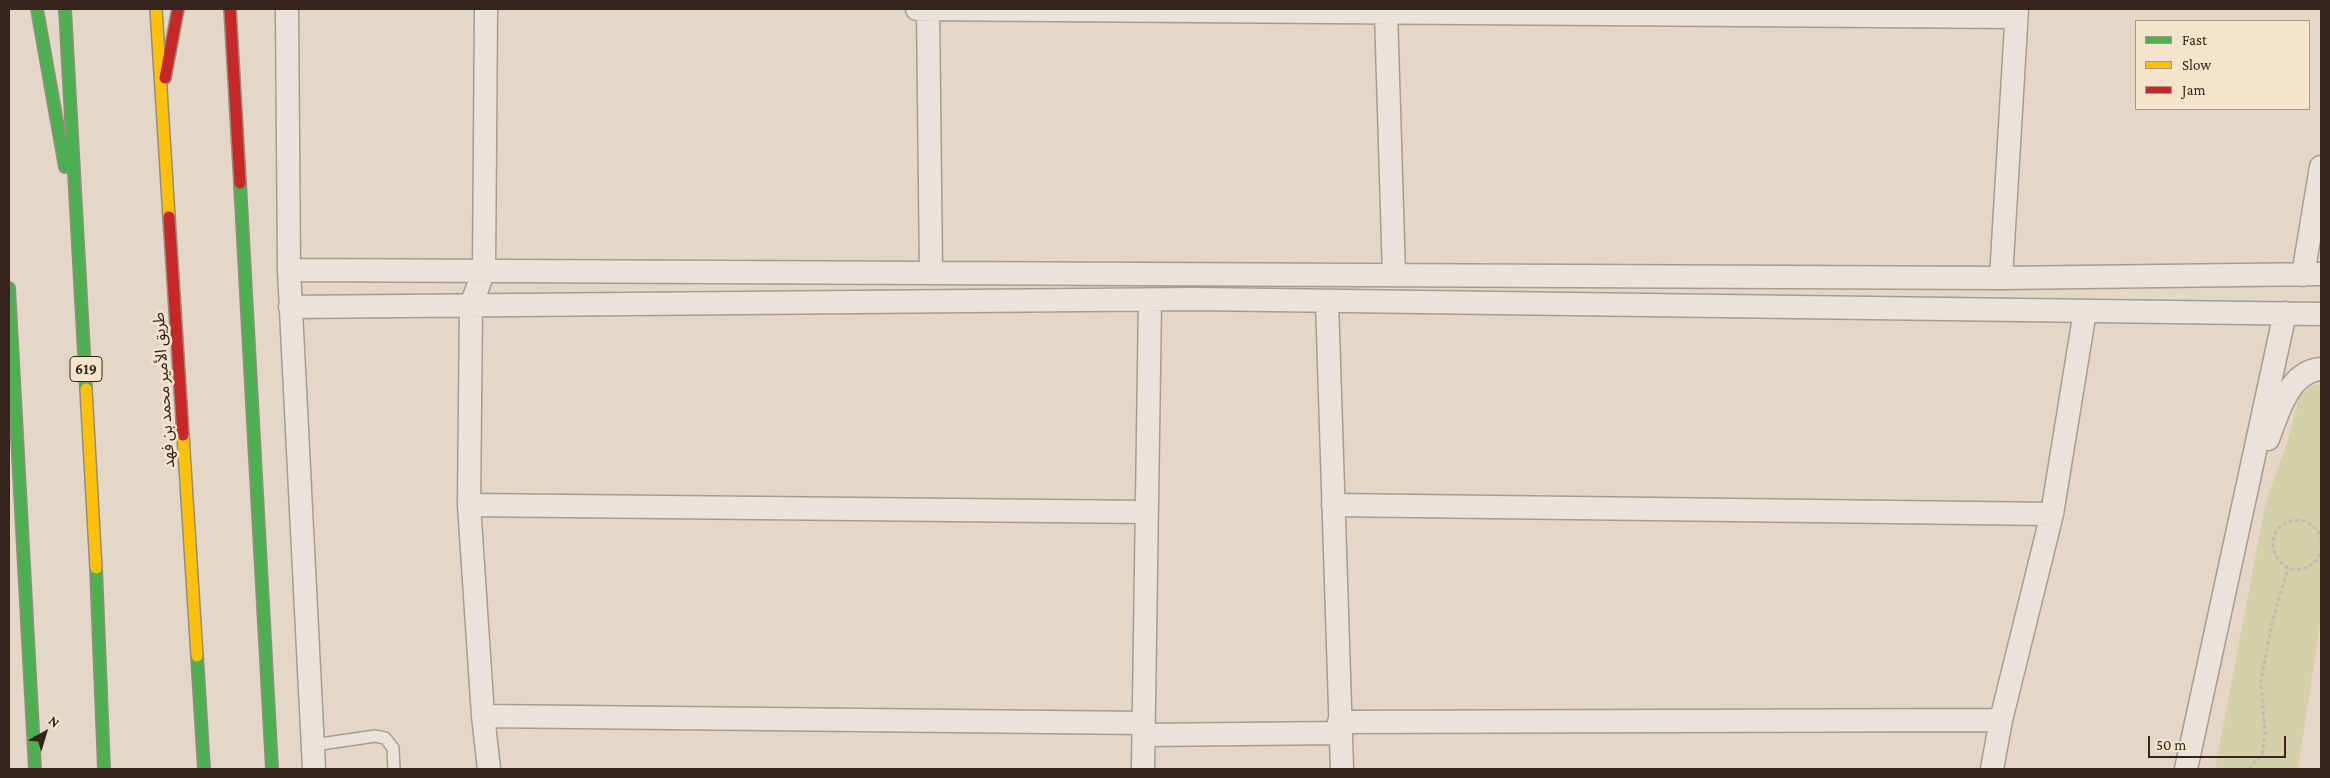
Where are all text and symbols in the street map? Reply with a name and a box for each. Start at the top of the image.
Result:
legend [2135,20,2310,110]
text: Fast [2182,32,2207,48]
text: Slow [2182,57,2211,73]
text: Jam [2182,82,2205,98]
street label: طريق الأمير محمد بن فهد [149,311,179,469]
road number: 619 [70,356,102,382]
north arrow [20,708,70,758]
text: N [46,712,63,731]
scale bar [2150,726,2288,758]
text: 50 m [2156,737,2186,753]

